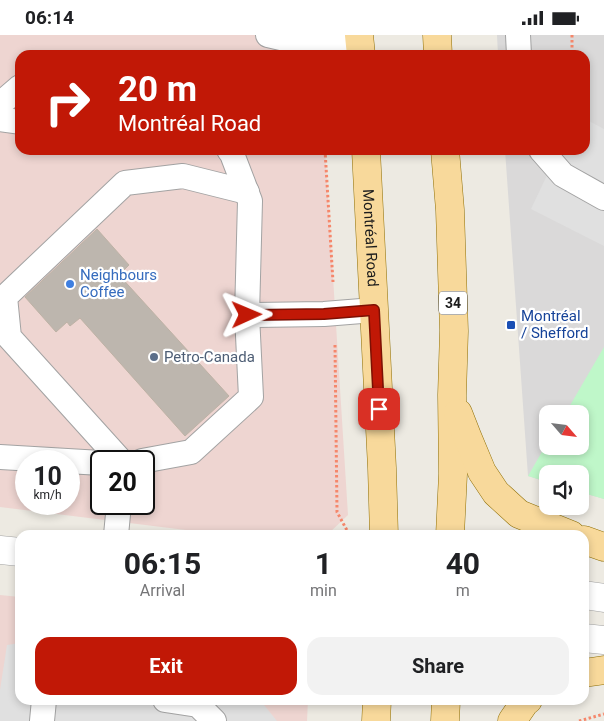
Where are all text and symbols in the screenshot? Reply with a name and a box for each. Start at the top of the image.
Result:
text: 06:14 [25,6,74,29]
text: 20 m [118,69,197,110]
icon: right [35,70,100,135]
text: Montréal Road [118,111,261,136]
street label: Montréal Road [359,189,382,287]
place label: Neighbours Coffee [80,266,157,301]
marker: Neighbours Coffee [64,278,76,290]
position arrow [220,288,272,340]
road number: 34 [439,291,467,315]
place label: Montréal / Shefford [521,307,588,342]
marker: Montréal / Shefford [505,319,517,331]
place label: Petro-Canada [164,348,255,366]
marker: Petro-Canada [148,351,160,363]
pin [358,388,400,430]
icon: arrive [365,395,393,423]
north arrow [539,405,589,455]
map controls [539,405,589,515]
speed limit sign: 20 [90,450,155,515]
text: 10 [33,462,62,491]
button: sound [539,465,589,515]
text: km/h [33,488,62,502]
text: 06:15 [124,546,201,581]
text: 1 [315,546,332,581]
text: 40 [446,546,480,581]
text: Arrival [140,581,185,600]
text: min [310,581,337,600]
text: m [456,581,470,600]
button: Exit [35,637,297,695]
button: Share [307,637,569,695]

